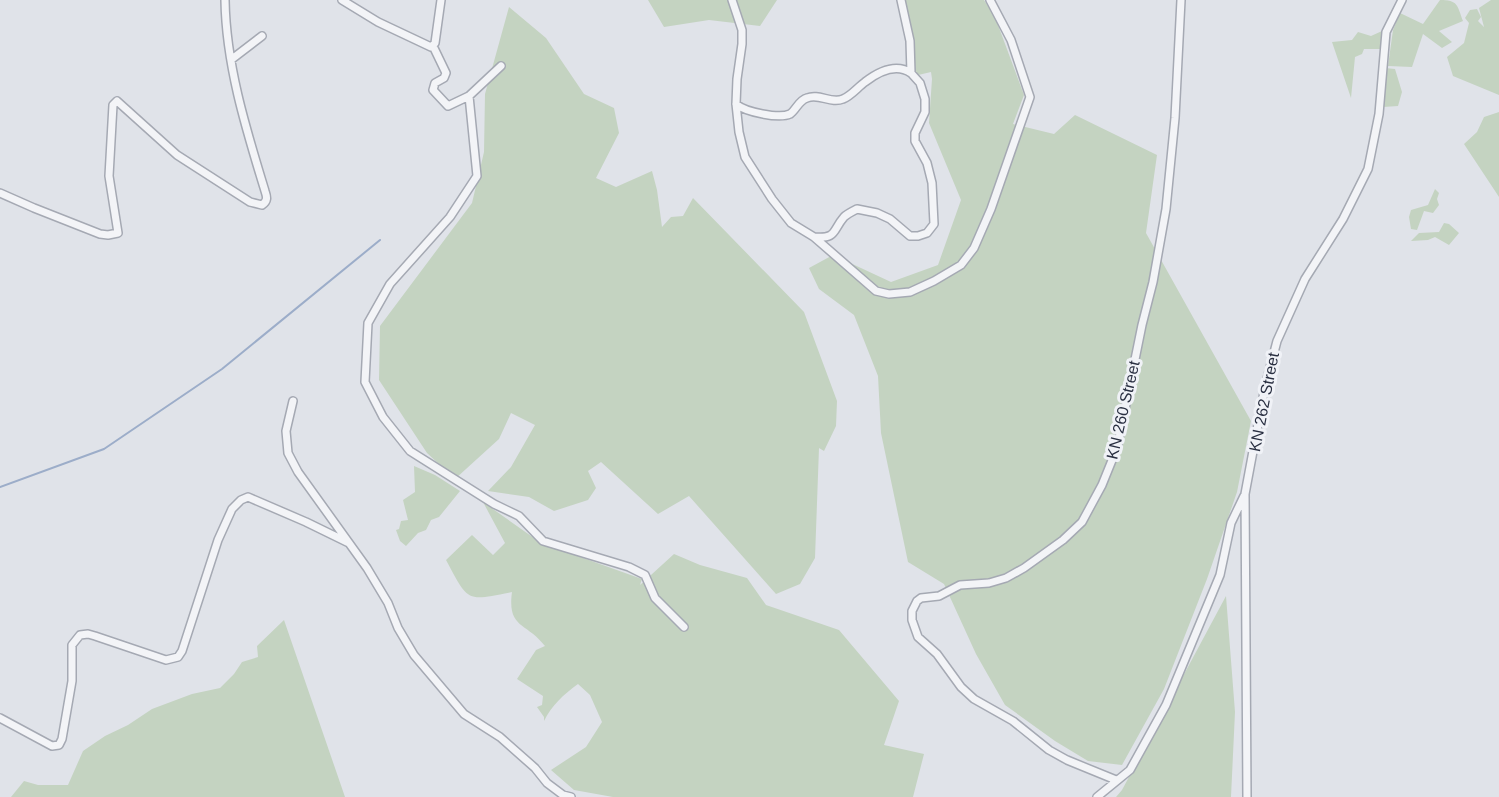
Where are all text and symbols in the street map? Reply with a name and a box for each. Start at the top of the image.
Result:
street label: KN 262 Street [1246,351,1282,453]
street label: KN 260 Street [1103,359,1143,461]

